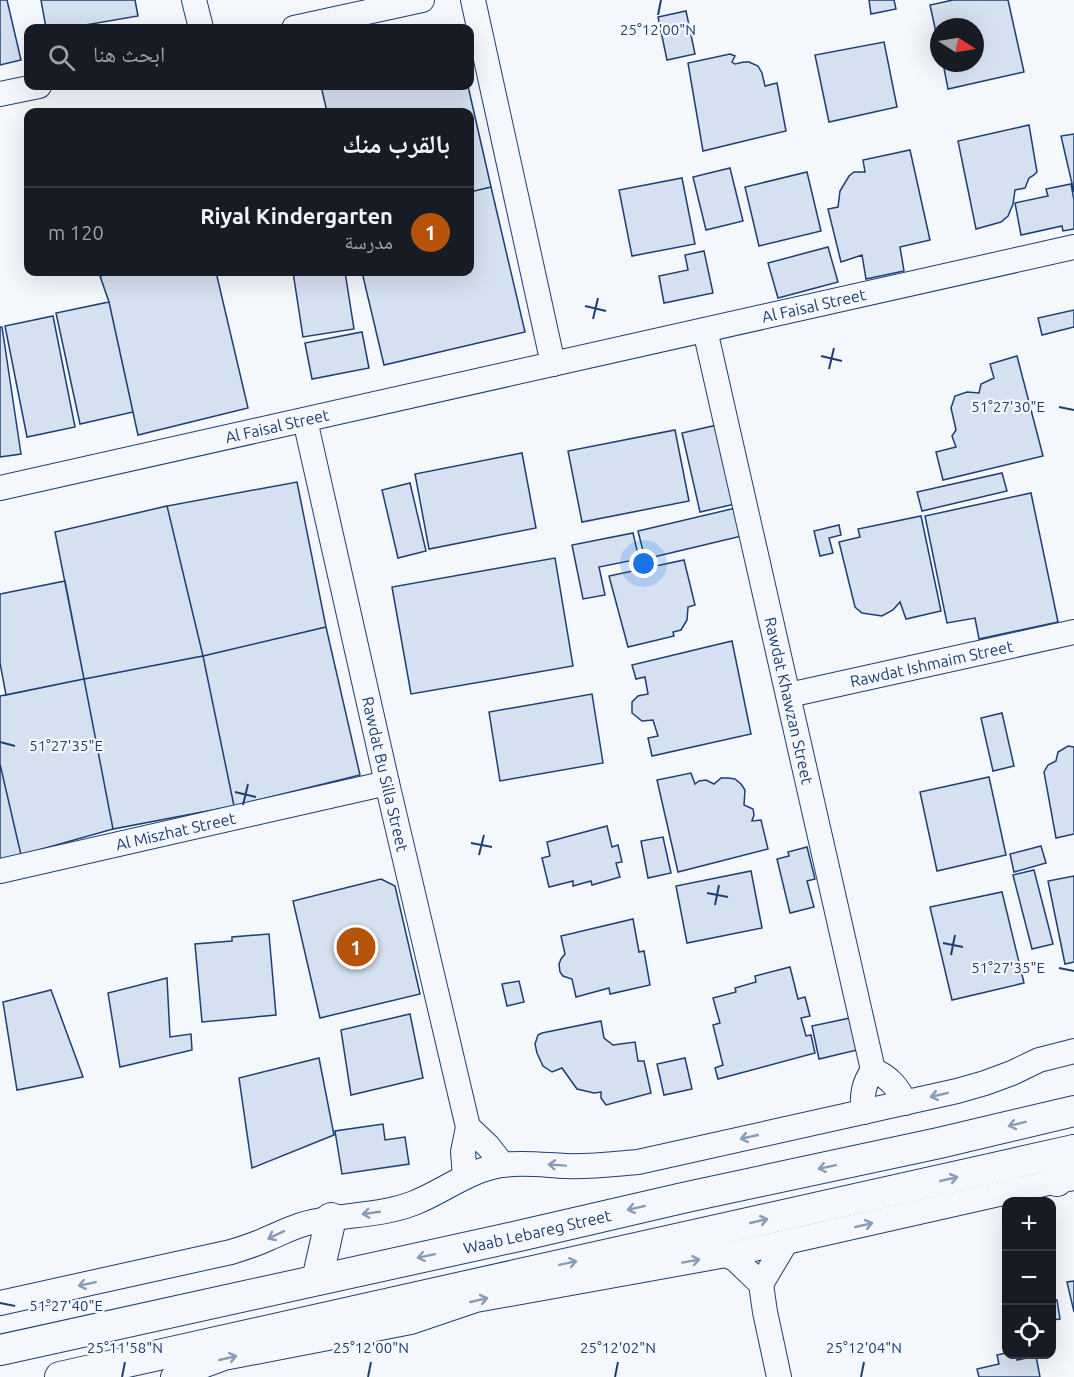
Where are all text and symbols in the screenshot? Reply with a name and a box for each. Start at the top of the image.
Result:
north arrow [930,18,984,72]
text: 25°12'00"N [620,21,696,38]
search box [24,24,474,90]
icon: search [45,41,78,74]
text: ابحث هنا [93,41,165,66]
text: بالقرب منك [342,129,450,158]
text: Riyal Kindergarten [200,203,393,228]
text: 120 m [48,221,104,244]
text: 1 [425,221,436,244]
text: مدرسة [344,230,393,253]
street label: Al Faisal Street [760,285,868,326]
text: 51°27'30"E [971,398,1045,415]
street label: Al Faisal Street [223,405,331,446]
your location [629,549,658,578]
street label: Rawdat Khawzan Street [761,615,817,787]
street label: Rawdat Ishmaim Street [848,637,1015,690]
street label: Rawdat Bu Silla Street [359,695,412,854]
text: 51°27'35"E [29,737,103,754]
street label: Al Miszhat Street [114,809,238,853]
pin: 1 [336,924,376,970]
text: 51°27'35"E [971,959,1045,976]
one-way arrow [930,1090,949,1101]
one-way arrow [1008,1119,1027,1131]
one-way arrow [739,1132,758,1144]
one-way arrow [547,1160,567,1171]
one-way arrow [818,1162,837,1173]
one-way arrow [939,1172,958,1184]
map controls [1002,1197,1056,1359]
button: + [1002,1197,1056,1251]
one-way arrow [627,1203,646,1215]
street label: Waab Lebareg Street [461,1206,613,1257]
one-way arrow [362,1208,382,1219]
one-way arrow [748,1215,768,1226]
one-way arrow [854,1218,873,1230]
one-way arrow [267,1230,285,1242]
one-way arrow [416,1251,436,1262]
button: − [1002,1251,1056,1305]
one-way arrow [681,1255,700,1266]
one-way arrow [558,1257,577,1268]
one-way arrow [78,1278,97,1290]
one-way arrow [469,1293,488,1305]
text: 51°27'40"E [29,1297,103,1314]
button: locate [1002,1305,1056,1359]
text: 25°11'58"N [87,1339,163,1356]
text: 25°12'00"N [333,1339,409,1356]
text: 25°12'02"N [580,1339,656,1356]
text: 25°12'04"N [826,1339,902,1356]
one-way arrow [218,1351,237,1363]

